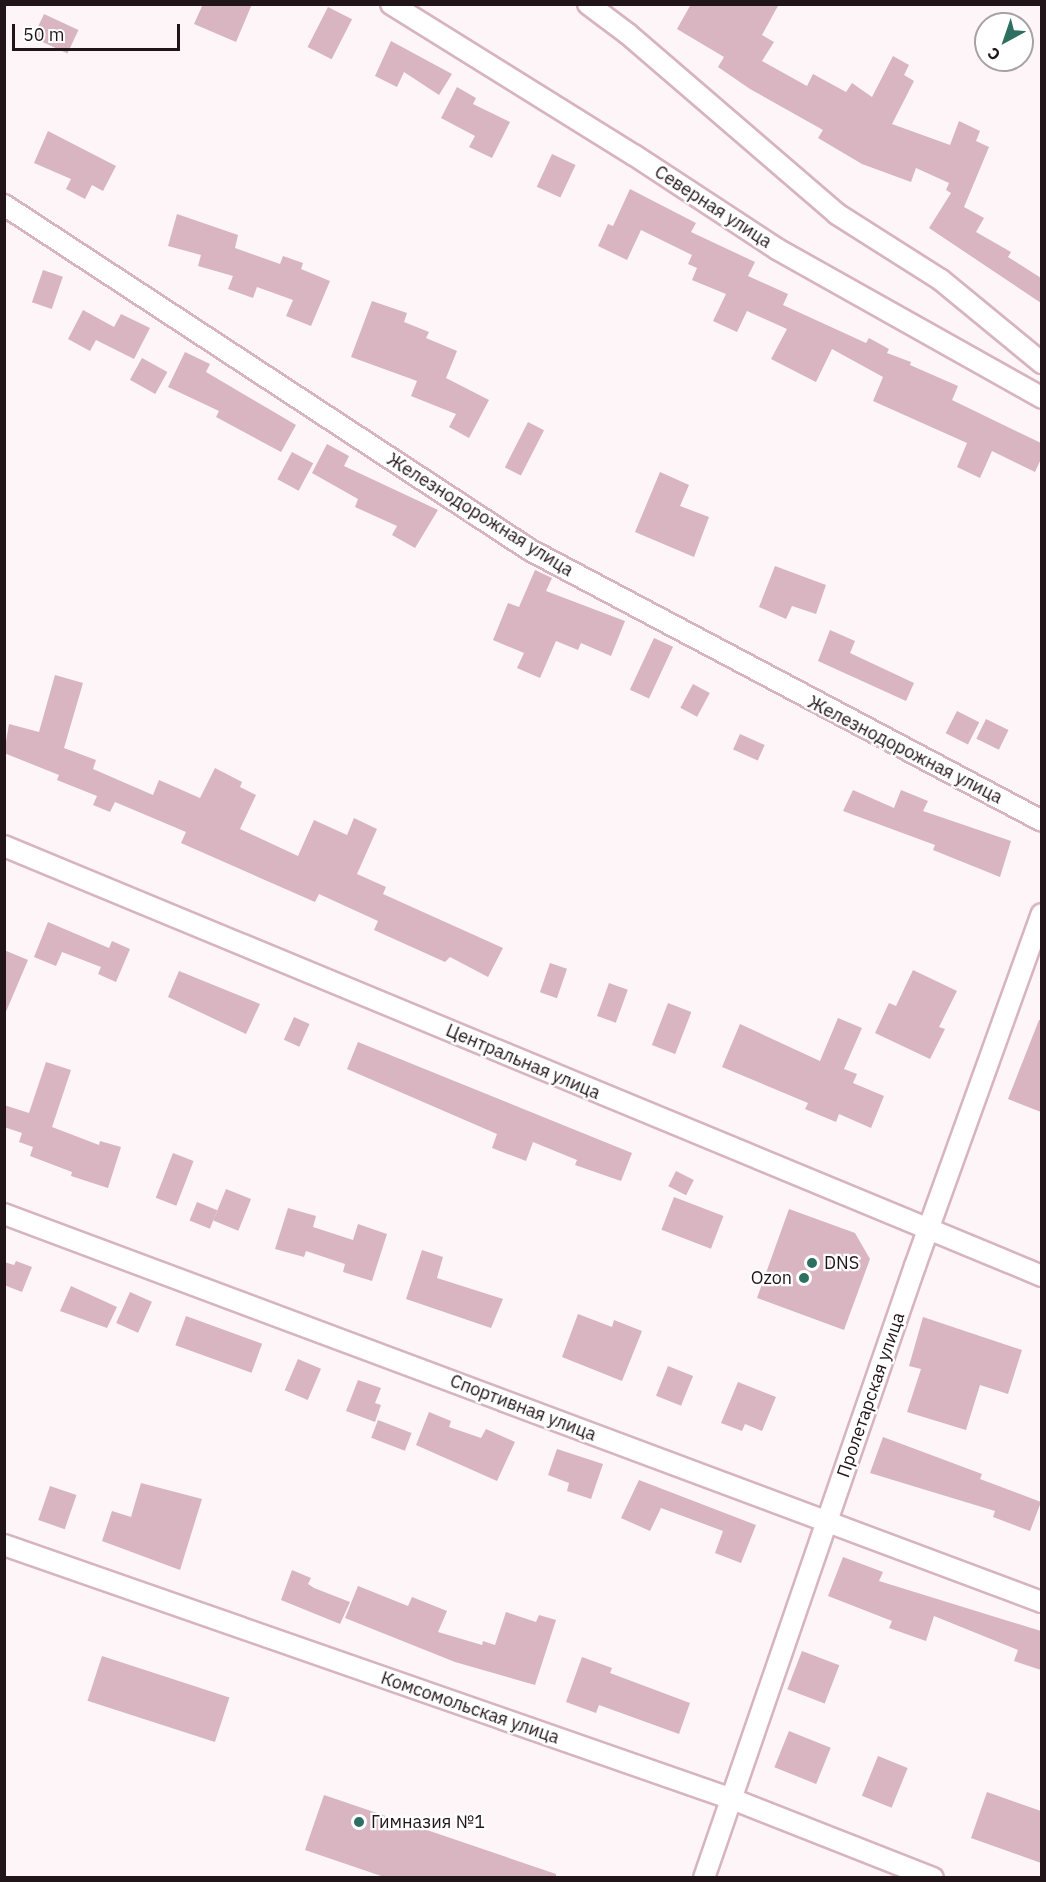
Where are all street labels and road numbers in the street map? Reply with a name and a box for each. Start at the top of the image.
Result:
street label: Северная улица [650,161,776,253]
street label: Железнодорожная улица [383,449,577,581]
street label: Железнодорожная улица [804,691,1006,809]
street label: Центральная улица [443,1020,603,1104]
street label: Пролетарская улица [833,1310,909,1480]
street label: Спортивная улица [447,1370,599,1446]
street label: Комсомольская улица [378,1667,562,1749]

